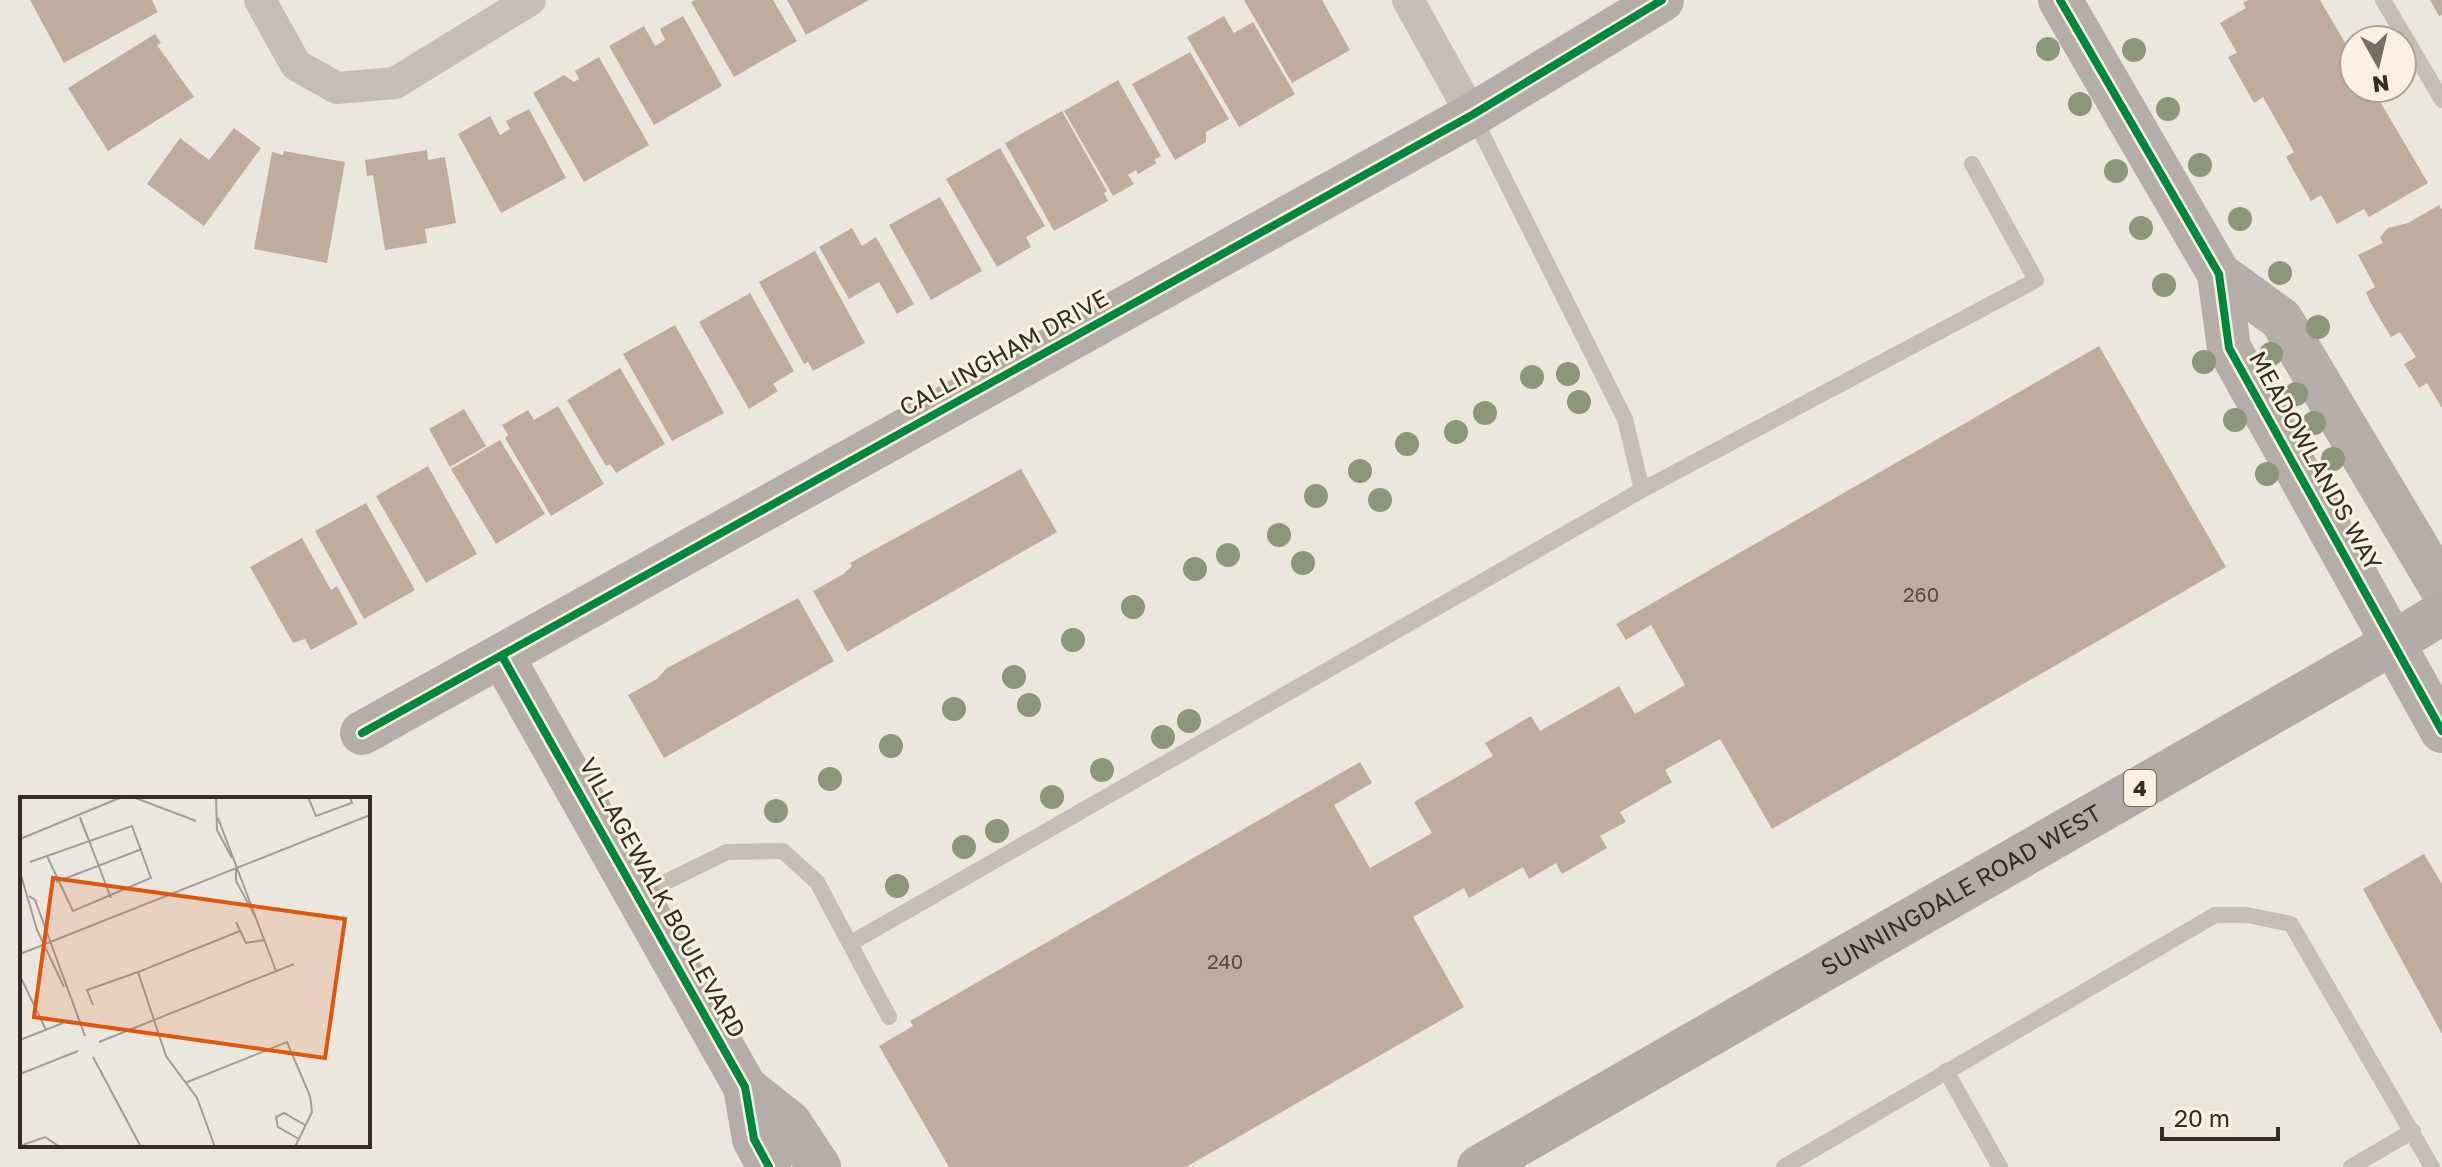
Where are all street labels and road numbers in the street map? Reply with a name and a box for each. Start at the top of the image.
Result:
street label: CALLINGHAM DRIVE [894,282,1113,421]
street label: MEADOWLANDS WAY [2244,346,2389,576]
street label: VILLAGEWALK BOULEVARD [574,752,753,1042]
road number: 4 [2124,770,2156,806]
street label: SUNNINGDALE ROAD WEST [1815,797,2106,981]

